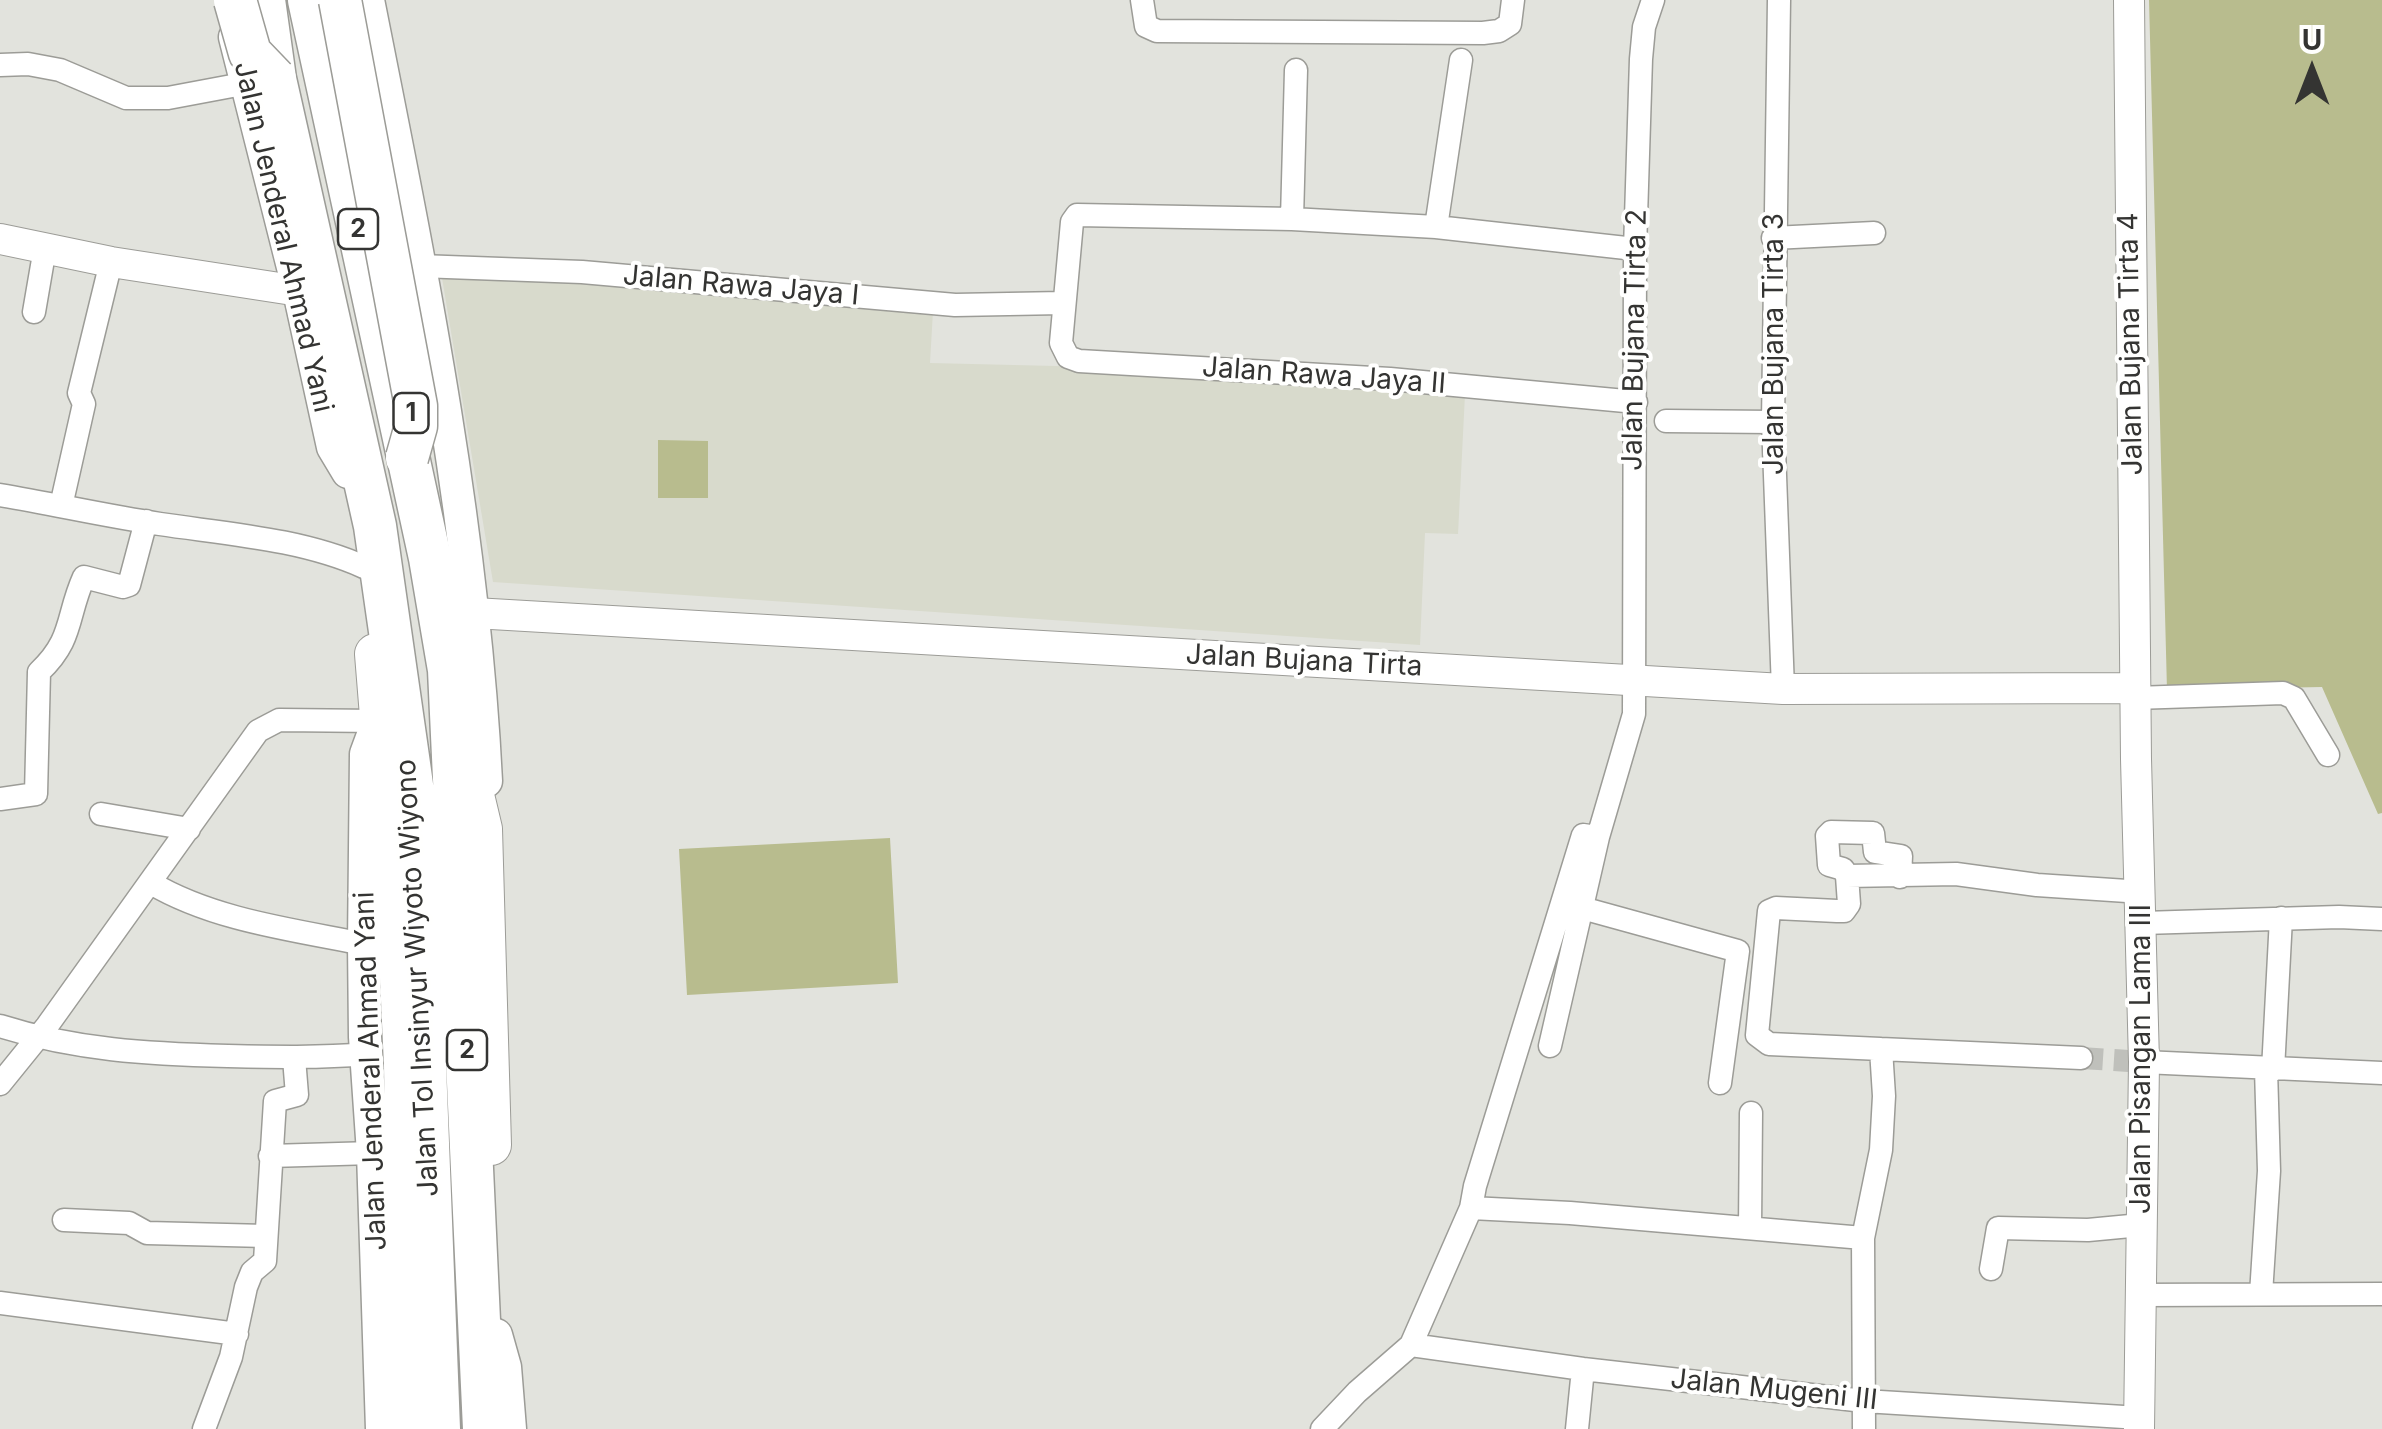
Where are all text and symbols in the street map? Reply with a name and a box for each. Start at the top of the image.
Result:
north arrow [2262,20,2362,120]
text: U [2302,23,2322,57]
street label: Jalan Jenderal Ahmad Yani [226,58,340,416]
road number: 2 [338,209,378,249]
street label: Jalan Bujana Tirta 2 [1616,209,1654,471]
street label: Jalan Bujana Tirta 4 [2112,212,2150,476]
street label: Jalan Bujana Tirta 3 [1758,213,1792,475]
street label: Jalan Rawa Jaya I [622,259,860,313]
street label: Jalan Rawa Jaya II [1201,351,1447,401]
road number: 1 [394,393,428,433]
street label: Jalan Bujana Tirta [1185,638,1423,684]
street label: Jalan Tol Insinyur Wiyoto Wiyono [390,758,446,1198]
street label: Jalan Jenderal Ahmad Yani [348,891,394,1251]
street label: Jalan Pisangan Lama III [2125,904,2159,1214]
road number: 2 [447,1030,487,1070]
street label: Jalan Mugeni III [1669,1362,1879,1418]

